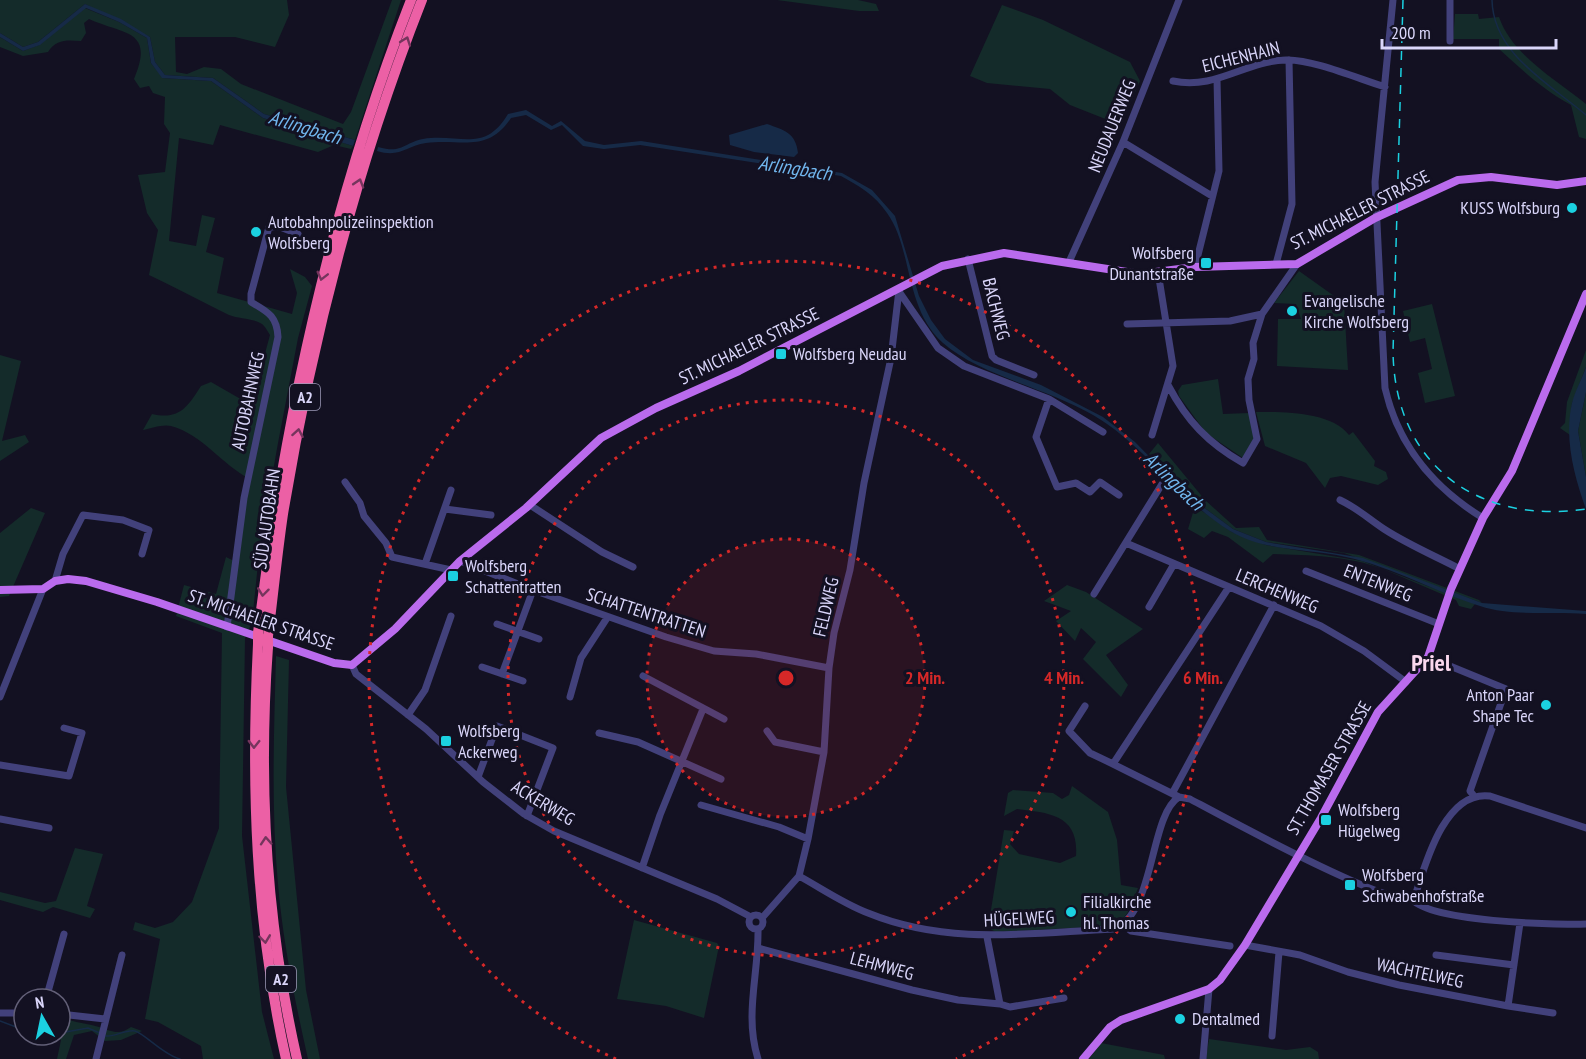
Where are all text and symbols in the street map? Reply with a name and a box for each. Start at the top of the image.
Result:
scale bar [1382,12,1556,50]
text: 200 m [1391,21,1431,44]
one-way arrow [399,36,412,47]
street label: EICHENHAIN [1200,36,1282,77]
street label: NEUDAUERWEG [1082,76,1141,176]
water label: Arlingbach [266,104,345,151]
water label: Arlingbach [756,149,835,187]
street label: ST. MICHAELER STRASSE [1286,165,1433,255]
one-way arrow [352,178,364,189]
place label: KUSS Wolfsburg [1460,196,1560,219]
marker: KUSS Wolfsburg [1565,201,1579,215]
place label: Autobahnpolizeiinspektion Wolfsberg [268,210,434,254]
marker: Autobahnpolizeiinspektion Wolfsberg [249,225,263,239]
place label: Wolfsberg Dunantstraße [1109,241,1194,285]
marker: Wolfsberg Dunantstraße [1199,256,1213,270]
one-way arrow [317,271,330,281]
street label: BACHWEG [978,275,1015,342]
place label: Evangelische Kirche Wolfsberg [1304,289,1409,333]
street label: ST. MICHAELER STRASSE [675,302,823,389]
marker: Evangelische Kirche Wolfsberg [1285,304,1299,318]
place label: Wolfsberg Neudau [793,342,907,365]
marker: Wolfsberg Neudau [774,347,788,361]
street label: AUTOBAHNWEG [226,349,269,452]
road number: A2 [290,384,320,410]
one-way arrow [291,428,304,438]
water label: Arlingbach [1138,446,1210,517]
street label: SÜD AUTOBAHN [248,467,285,571]
place label: Wolfsberg Schattentratten [465,554,562,598]
street label: ENTENWEG [1341,558,1416,607]
street label: LERCHENWEG [1233,563,1322,618]
marker: Wolfsberg Schattentratten [446,569,460,583]
street label: FELDWEG [808,575,844,639]
street label: SCHATTENTRATTEN [583,582,709,643]
street label: ST. MICHAELER STRASSE [185,584,337,655]
one-way arrow [258,587,270,596]
district label: Priel [1411,647,1451,678]
text: 2 Min. [905,666,945,689]
text: 4 Min. [1044,666,1084,689]
text: 6 Min. [1183,666,1223,689]
centre of rings [776,668,796,688]
place label: Anton Paar Shape Tec [1466,683,1535,727]
street label: ST. THOMASER STRASSE [1281,697,1376,839]
marker: Anton Paar Shape Tec [1539,698,1553,712]
place label: Wolfsberg Ackerweg [458,719,520,763]
marker: Wolfsberg Ackerweg [439,734,453,748]
one-way arrow [247,740,260,749]
street label: ACKERWEG [507,775,579,830]
place label: Wolfsberg Hügelweg [1338,798,1400,842]
marker: Wolfsberg Hügelweg [1319,813,1333,827]
one-way arrow [260,836,273,845]
place label: Wolfsberg Schwabenhofstraße [1362,863,1485,907]
marker: Wolfsberg Schwabenhofstraße [1343,878,1357,892]
place label: Filialkirche hl. Thomas [1083,890,1151,934]
street label: HÜGELWEG [983,905,1055,932]
marker: Filialkirche hl. Thomas [1064,905,1078,919]
one-way arrow [259,934,271,943]
street label: LEHMWEG [848,946,917,985]
street label: WACHTELWEG [1374,952,1466,993]
road number: A2 [266,966,296,992]
north arrow [12,987,72,1047]
text: N [34,992,45,1013]
place label: Dentalmed [1192,1007,1260,1030]
marker: Dentalmed [1173,1012,1187,1026]

